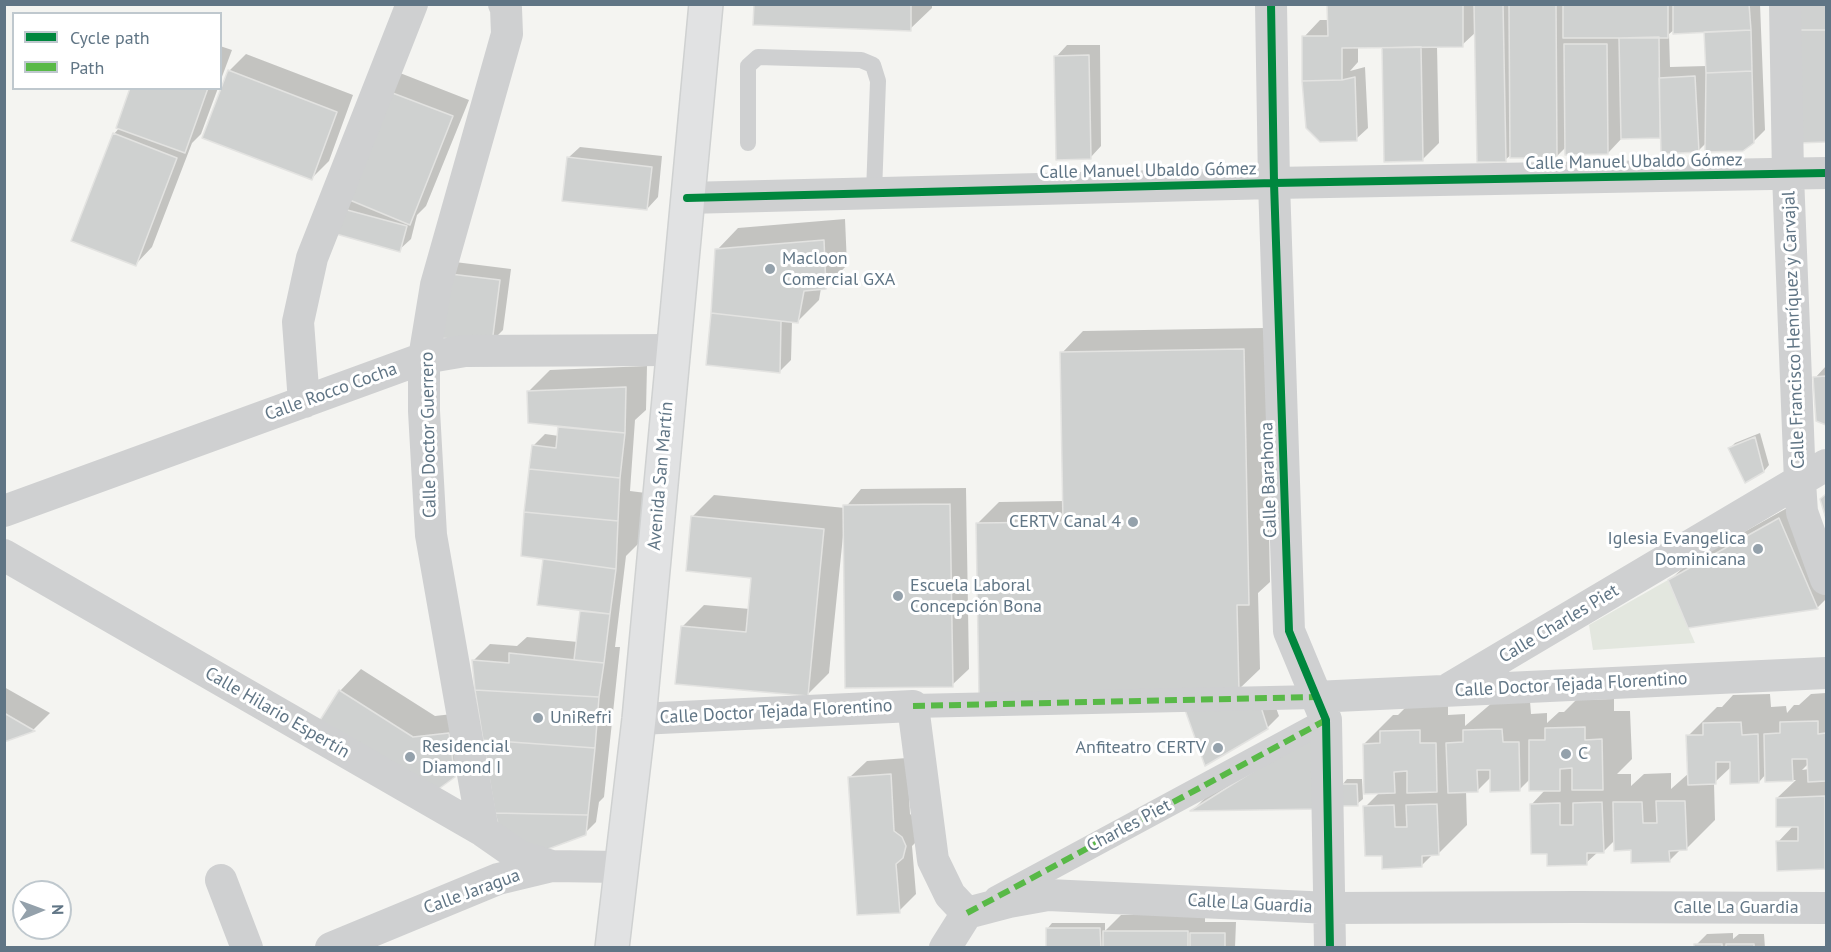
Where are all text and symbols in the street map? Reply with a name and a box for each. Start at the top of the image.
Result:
legend [12,12,222,90]
text: Cycle path [70,26,150,49]
text: Path [70,56,104,79]
street label: Calle Manuel Ubaldo Gómez [1525,149,1743,175]
street label: Calle Manuel Ubaldo Gómez [1039,158,1257,184]
street label: Calle Francisco Henríquez y Carvajal [1778,191,1810,469]
place label: Macloon Comercial GXA [782,248,895,290]
marker: Macloon Comercial GXA [763,262,777,276]
street label: Calle Doctor Guerrero [417,352,441,518]
street label: Calle Rocco Cocha [262,358,400,426]
street label: Avenida San Martín [644,401,678,551]
street label: Calle Barahona [1256,422,1282,538]
place label: CERTV Canal 4 [1009,511,1121,533]
marker: CERTV Canal 4 [1126,515,1140,529]
place label: Iglesia Evangelica Dominicana [1608,528,1746,570]
marker: Iglesia Evangelica Dominicana [1751,542,1765,556]
place label: Escuela Laboral Concepción Bona [910,575,1042,618]
street label: Calle Charles Piet [1495,580,1623,668]
marker: Escuela Laboral Concepción Bona [891,589,905,603]
street label: Calle Hilario Espertín [201,663,353,763]
street label: Calle Doctor Tejada Florentino [1454,668,1688,702]
street label: Calle Doctor Tejada Florentino [659,695,893,729]
place label: UniRefri [550,707,612,729]
marker: UniRefri [531,711,545,725]
place label: Residencial Diamond I [422,736,509,778]
place label: Anfiteatro CERTV [1076,737,1206,759]
marker: Anfiteatro CERTV [1211,741,1225,755]
place label: C [1578,743,1588,765]
marker: C [1559,747,1573,761]
marker: Residencial Diamond I [403,750,417,764]
street label: Charles Piet [1083,795,1175,857]
street label: Calle Jaragua [421,865,523,919]
north arrow [12,880,72,940]
street label: Calle La Guardia [1187,890,1313,918]
street label: Calle La Guardia [1673,897,1799,919]
text: N [48,904,68,915]

